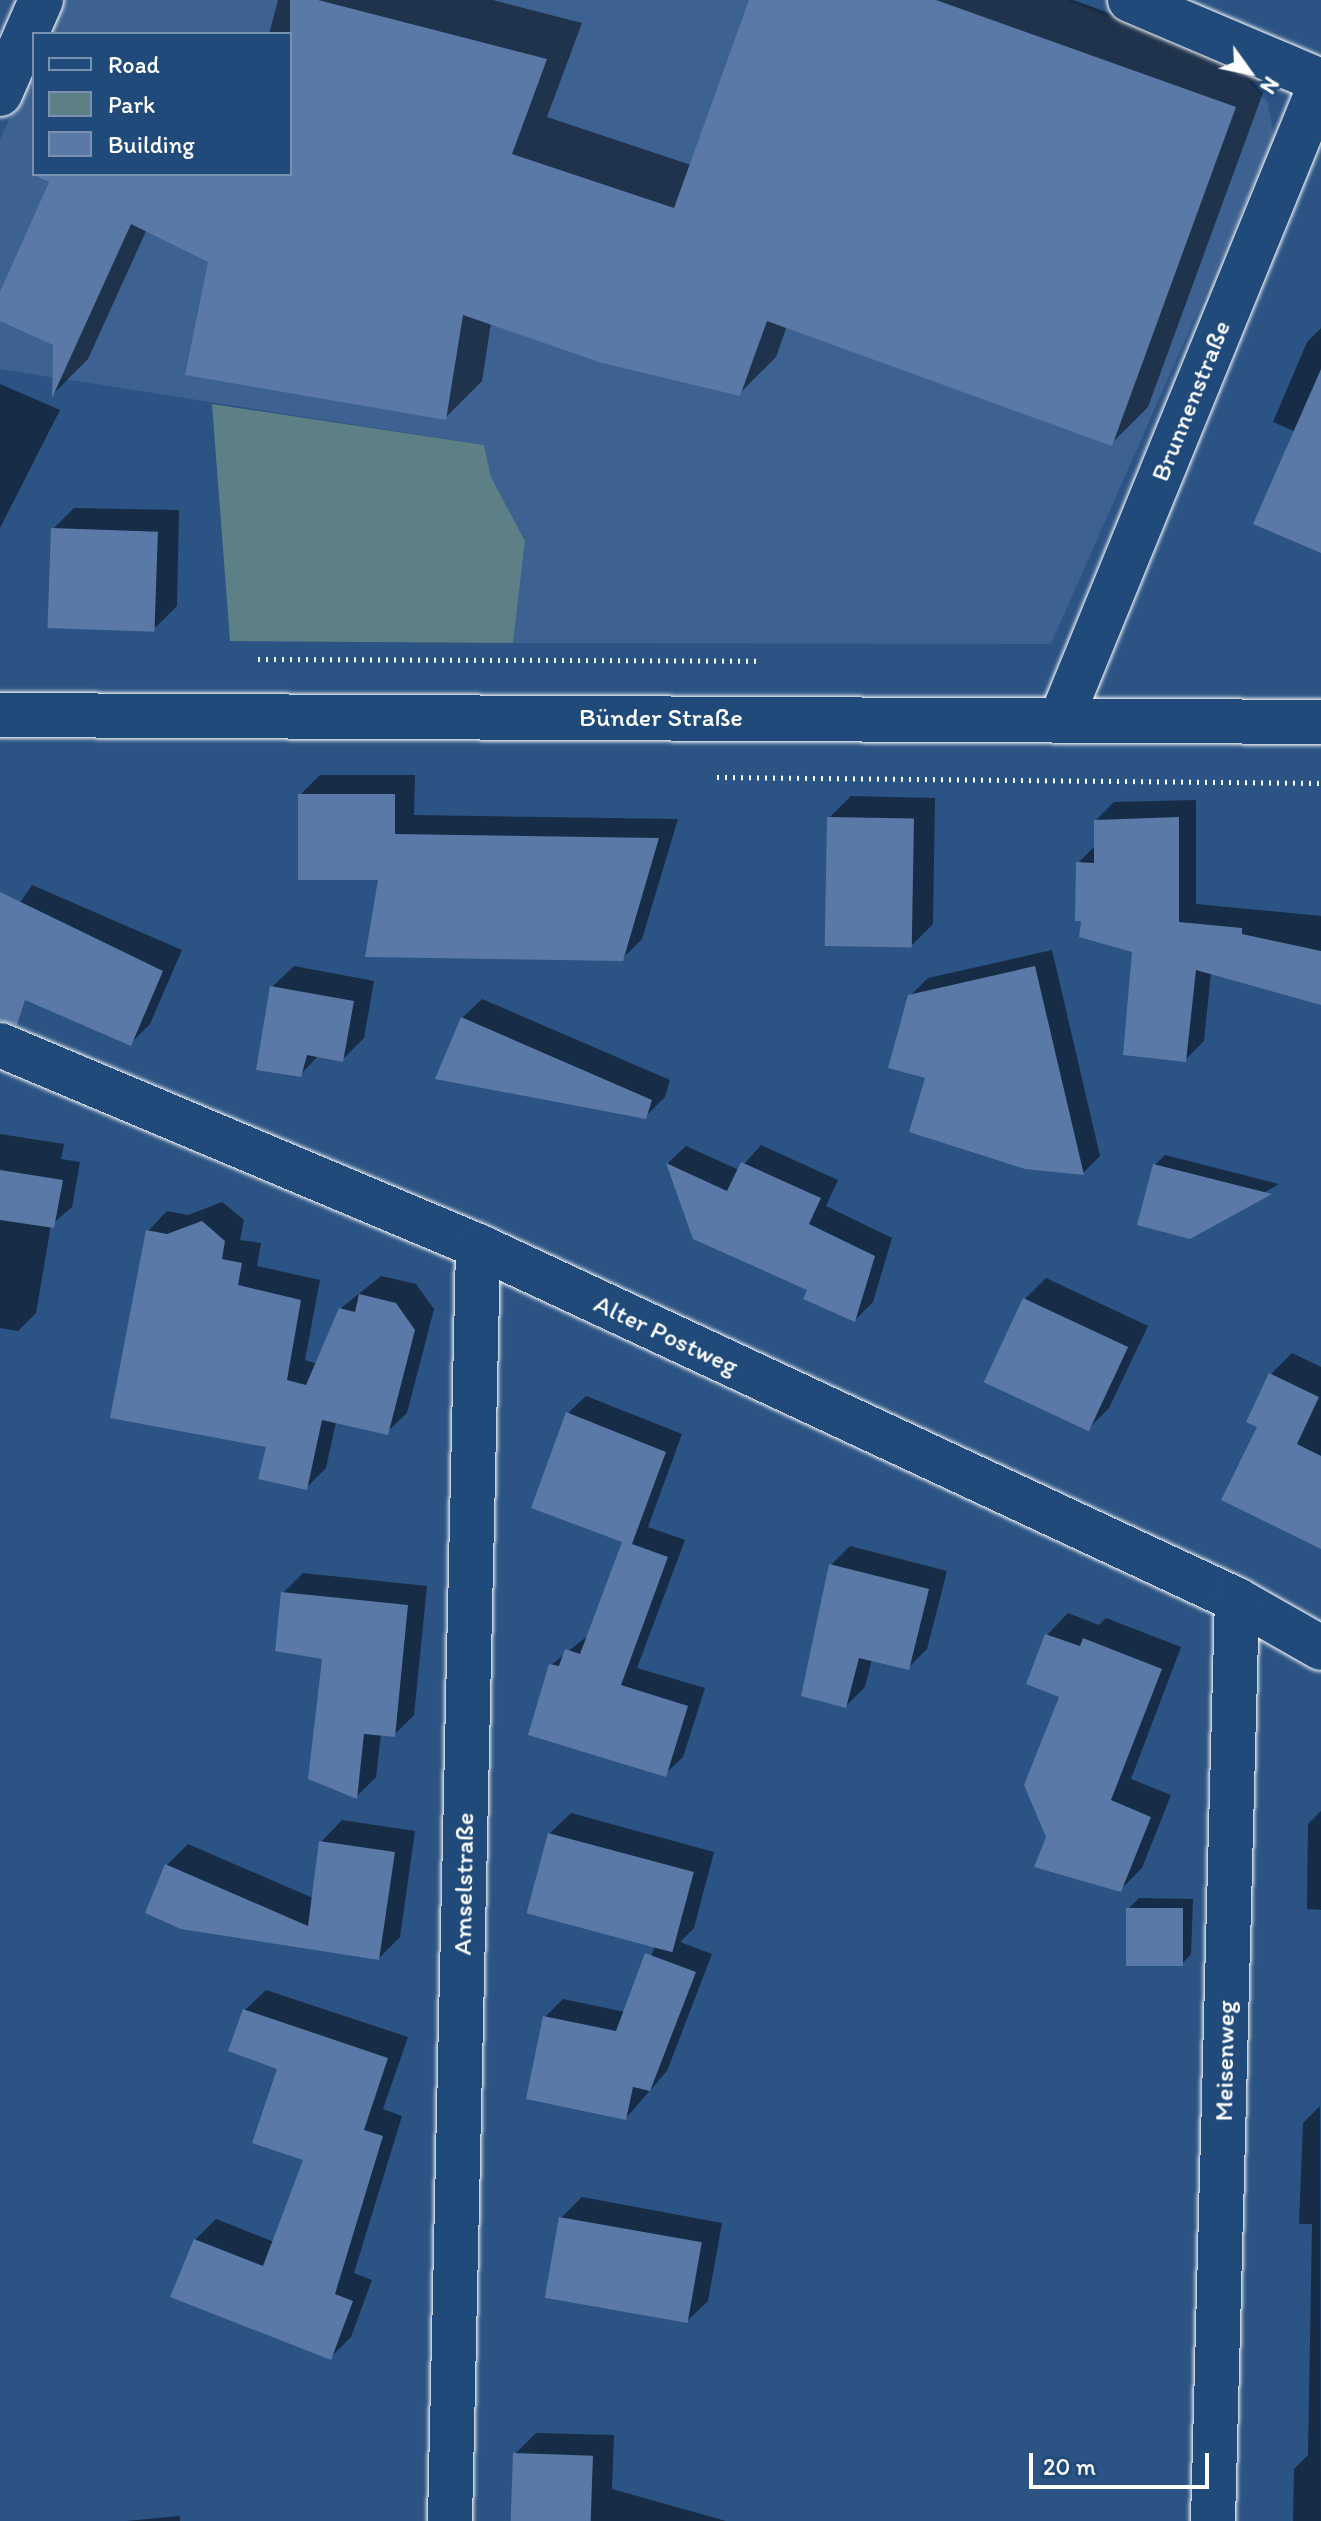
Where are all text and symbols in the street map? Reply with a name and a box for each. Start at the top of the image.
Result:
legend [32,32,292,176]
north arrow [1209,32,1289,112]
text: Road [108,50,160,79]
text: N [1254,72,1285,99]
text: Park [108,90,155,119]
text: Building [108,130,195,159]
street label: Brunnenstraße [1145,316,1237,486]
street label: Bünder Straße [579,702,743,734]
street label: Alter Postweg [589,1288,743,1382]
street label: Amselstraße [447,1812,481,1956]
street label: Meisenweg [1208,2000,1242,2122]
scale bar [1033,2437,1213,2487]
text: 20 m [1043,2452,1096,2481]

